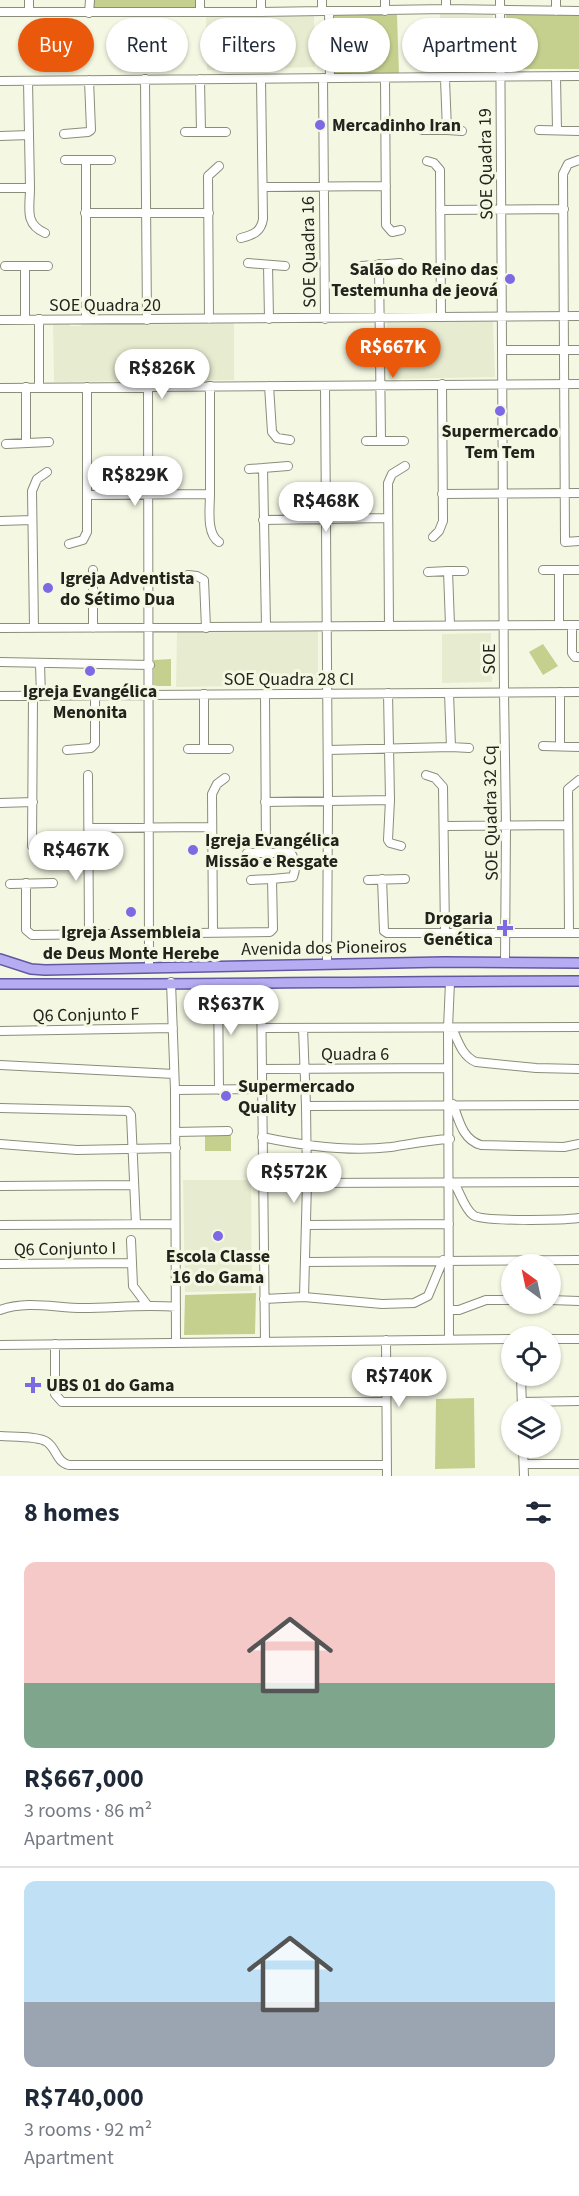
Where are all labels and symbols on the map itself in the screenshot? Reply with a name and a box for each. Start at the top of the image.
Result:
street label: SOE Quadra 19 [473,108,499,220]
place label: Mercadinho Iran [332,113,461,138]
marker: Mercadinho Iran [313,118,327,132]
street label: SOE Quadra 16 [296,196,322,308]
place label: Salão do Reino das Testemunha de jeová [331,257,498,303]
marker: Salão do Reino das Testemunha de jeová [503,272,517,286]
street label: SOE Quadra 20 [49,293,161,318]
pin: R$667K [344,328,442,379]
pin: R$826K [113,349,211,400]
marker: Supermercado Tem Tem [493,404,507,418]
place label: Supermercado Tem Tem [442,419,558,465]
pin: R$829K [86,456,184,507]
pin: R$468K [277,482,375,533]
place label: Igreja Adventista do Sétimo Dua [60,566,194,612]
marker: Igreja Adventista do Sétimo Dua [41,581,55,595]
street label: SOE [477,643,502,675]
marker: Igreja Evangélica Menonita [83,664,97,678]
street label: SOE Quadra 28 CI [224,667,354,692]
place label: Igreja Evangélica Menonita [23,679,157,725]
street label: SOE Quadra 32 Cq [477,745,505,881]
place label: Igreja Evangélica Missão e Resgate [205,828,339,874]
pin: R$467K [27,831,125,882]
marker: Igreja Evangélica Missão e Resgate [186,843,200,857]
marker: Igreja Assembleia de Deus Monte Herebe [124,905,138,919]
place label: Drogaria Genética [423,906,493,952]
place label: Igreja Assembleia de Deus Monte Herebe [43,920,219,966]
marker: Drogaria Genética [498,921,512,935]
street label: Avenida dos Pioneiros [241,934,407,962]
pin: R$637K [182,985,280,1036]
street label: Q6 Conjunto F [33,1002,140,1028]
street label: Quadra 6 [321,1042,389,1067]
place label: Supermercado Quality [238,1074,355,1120]
marker: Supermercado Quality [219,1089,233,1103]
pin: R$572K [245,1153,343,1204]
marker: Escola Classe 16 do Gama [211,1229,225,1243]
street label: Q6 Conjunto I [14,1236,116,1262]
place label: Escola Classe 16 do Gama [166,1244,270,1290]
north arrow [501,1254,561,1314]
pin: R$740K [350,1357,448,1408]
place label: UBS 01 do Gama [46,1373,175,1398]
marker: UBS 01 do Gama [24,1376,42,1394]

